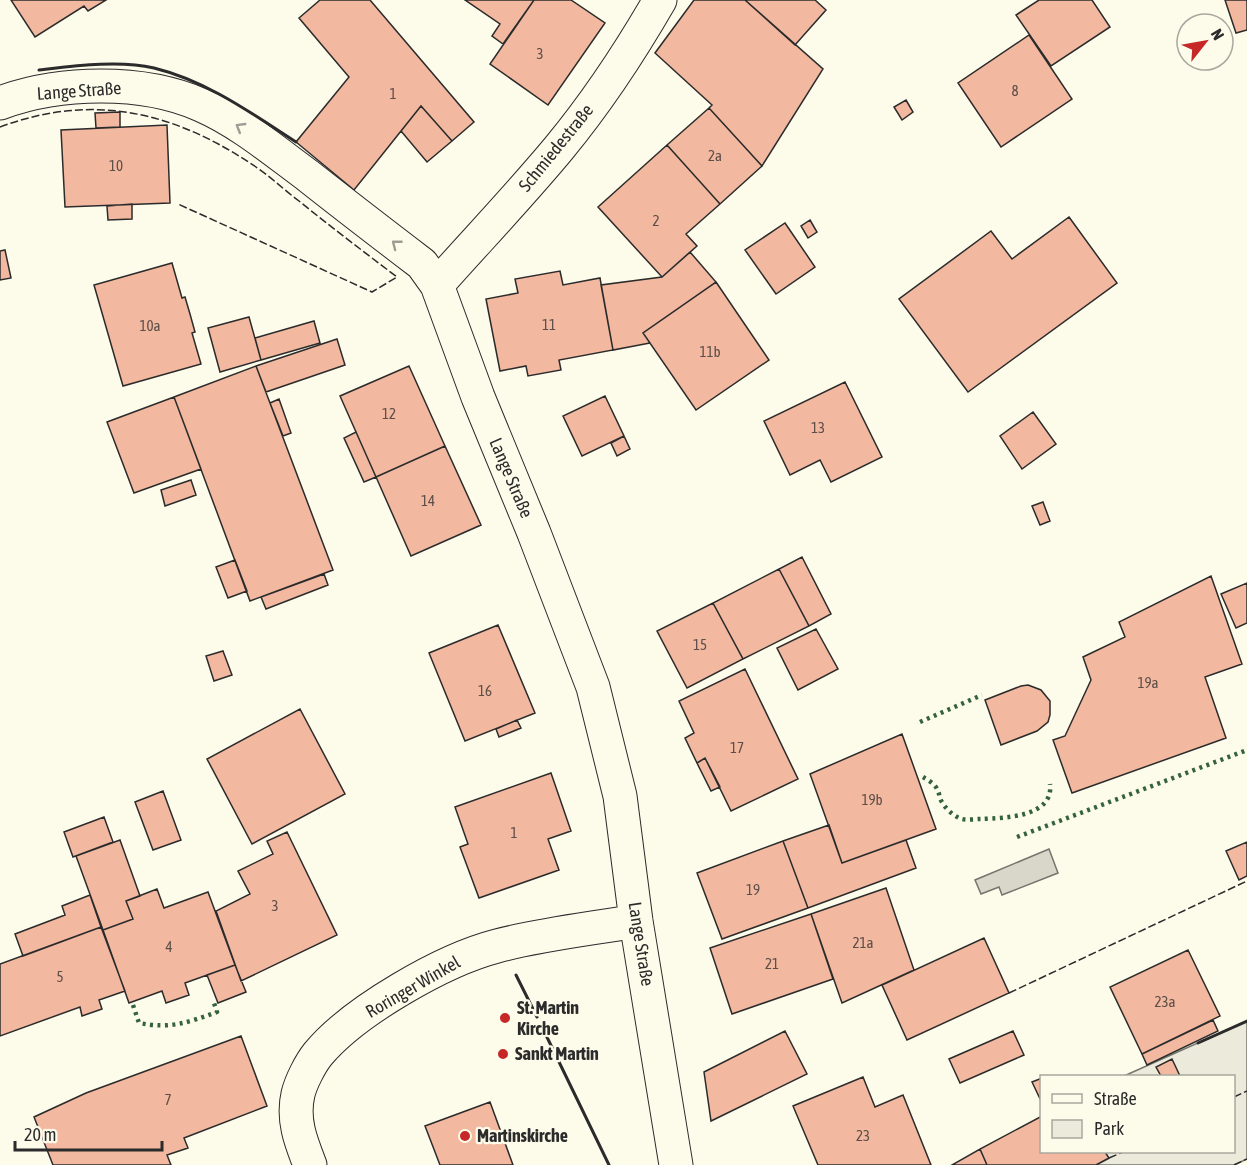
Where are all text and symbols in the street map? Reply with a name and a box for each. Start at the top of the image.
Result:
north arrow [1175,12,1235,72]
text: N [1208,26,1228,43]
house number: 3 [536,45,544,62]
street label: Lange Straße [36,77,122,104]
house number: 8 [1011,82,1019,99]
house number: 1 [389,85,397,102]
street label: Schmiedestraße [514,100,597,196]
one-way arrow [236,122,246,134]
house number: 2a [708,147,722,164]
house number: 10 [109,157,123,174]
house number: 2 [652,212,660,229]
one-way arrow [392,241,403,252]
house number: 11 [542,316,556,333]
house number: 10a [139,317,161,334]
house number: 11b [699,343,721,360]
house number: 12 [382,405,396,422]
house number: 13 [811,419,825,436]
street label: Lange Straße [485,435,538,521]
house number: 14 [421,492,435,509]
house number: 15 [693,636,707,653]
house number: 19a [1137,674,1159,691]
house number: 16 [478,682,492,699]
house number: 17 [730,739,744,756]
house number: 19b [861,791,883,808]
house number: 1 [510,824,518,841]
house number: 19 [746,881,760,898]
house number: 3 [271,897,279,914]
street label: Lange Straße [624,900,658,987]
house number: 21a [852,934,874,951]
house number: 4 [165,938,173,955]
street label: Roringer Winkel [362,951,464,1022]
house number: 21 [765,955,779,972]
house number: 5 [56,968,64,985]
house number: 23a [1154,993,1176,1010]
place label: St. Martin Kirche [517,997,579,1039]
marker: St. Martin Kirche [498,1011,512,1025]
place label: Sankt Martin [515,1043,599,1064]
marker: Sankt Martin [496,1047,510,1061]
legend [1040,1075,1235,1153]
text: Straße [1094,1088,1137,1109]
house number: 7 [164,1091,172,1108]
scale bar [15,1114,162,1152]
text: Park [1094,1118,1124,1139]
text: 20 m [24,1124,56,1145]
place label: Martinskirche [477,1125,568,1146]
house number: 23 [856,1127,870,1144]
marker: Martinskirche [458,1129,472,1143]

